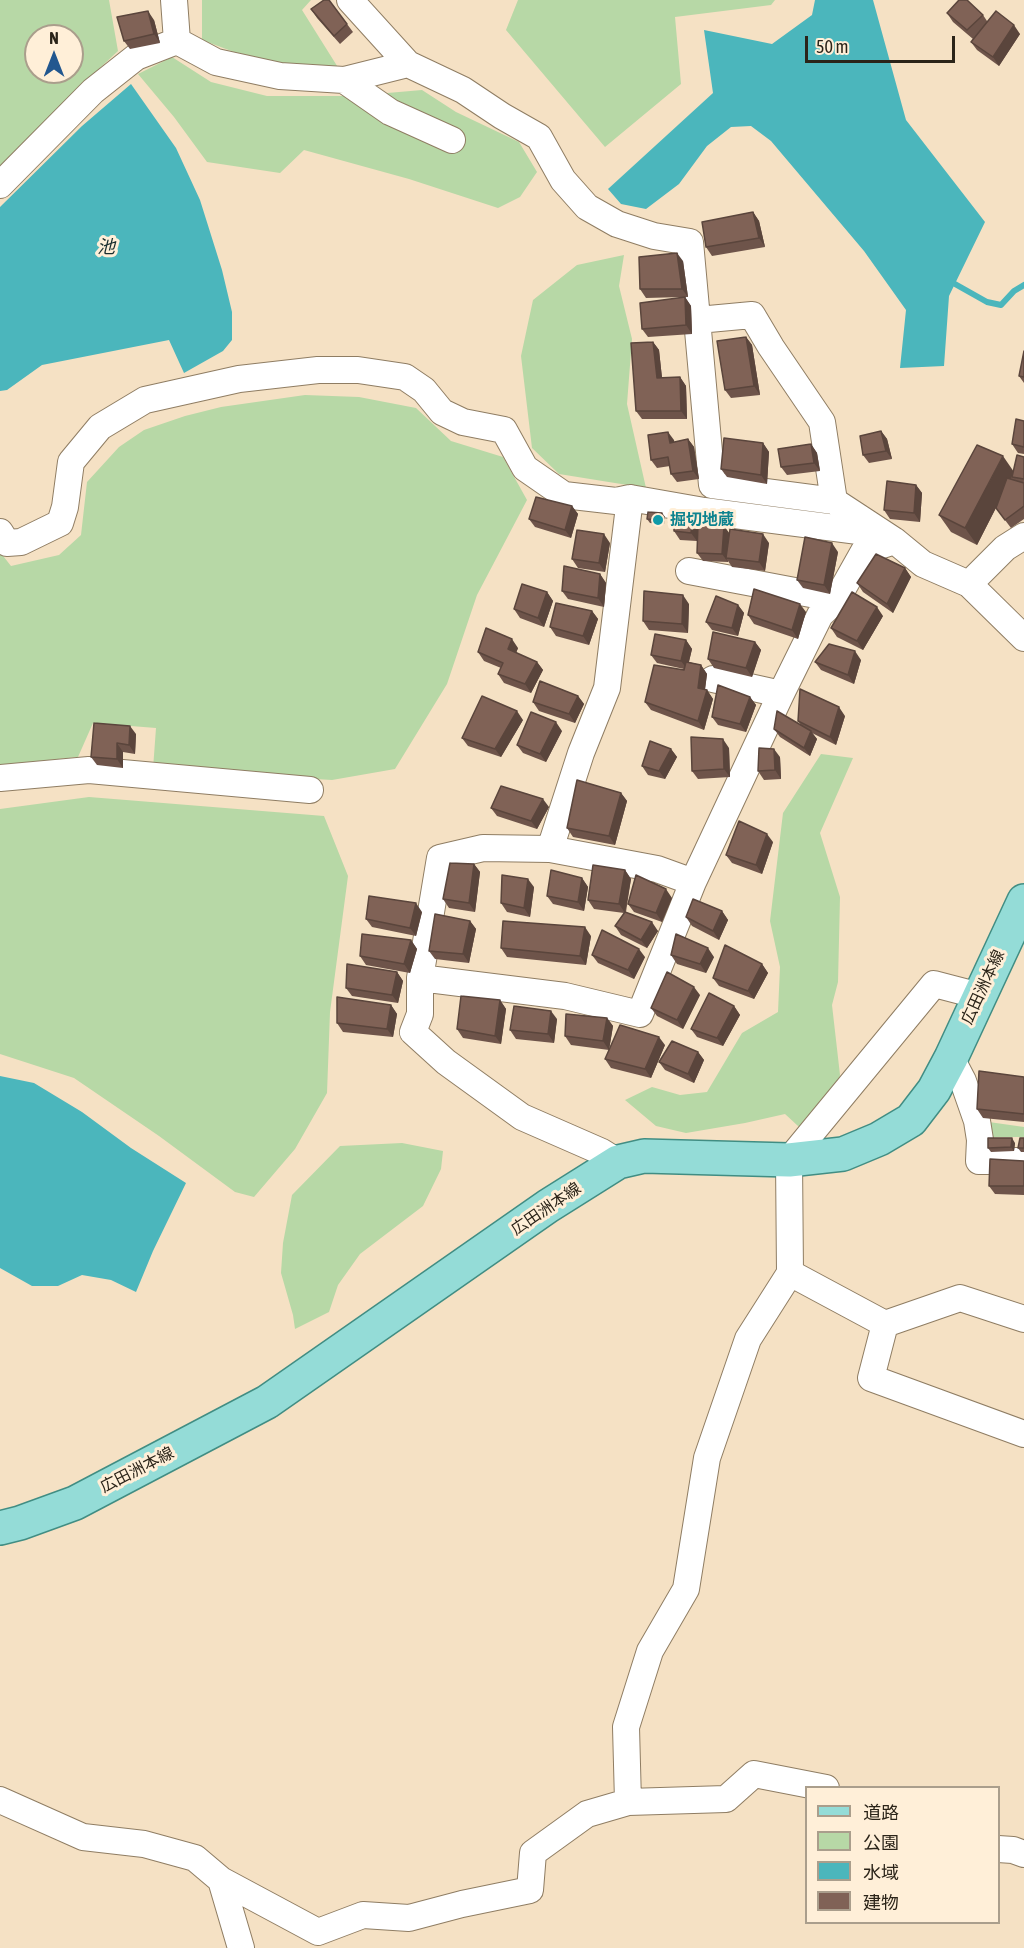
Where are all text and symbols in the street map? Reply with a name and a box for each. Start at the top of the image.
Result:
north arrow [24,24,84,84]
scale bar [808,24,958,62]
text: N [49,29,59,47]
text: 50 m [816,36,848,57]
water label: 池 [97,236,115,258]
place label: 掘切地蔵 [670,510,734,530]
marker: 掘切地蔵 [651,513,665,527]
street label: 広田洲本線 [957,947,1009,1027]
street label: 広田洲本線 [507,1179,585,1239]
street label: 広田洲本線 [97,1443,177,1497]
legend [805,1786,1000,1924]
text: 道路 [863,1802,899,1823]
text: 公園 [863,1832,899,1853]
text: 水域 [863,1862,899,1883]
text: 建物 [863,1892,899,1913]

